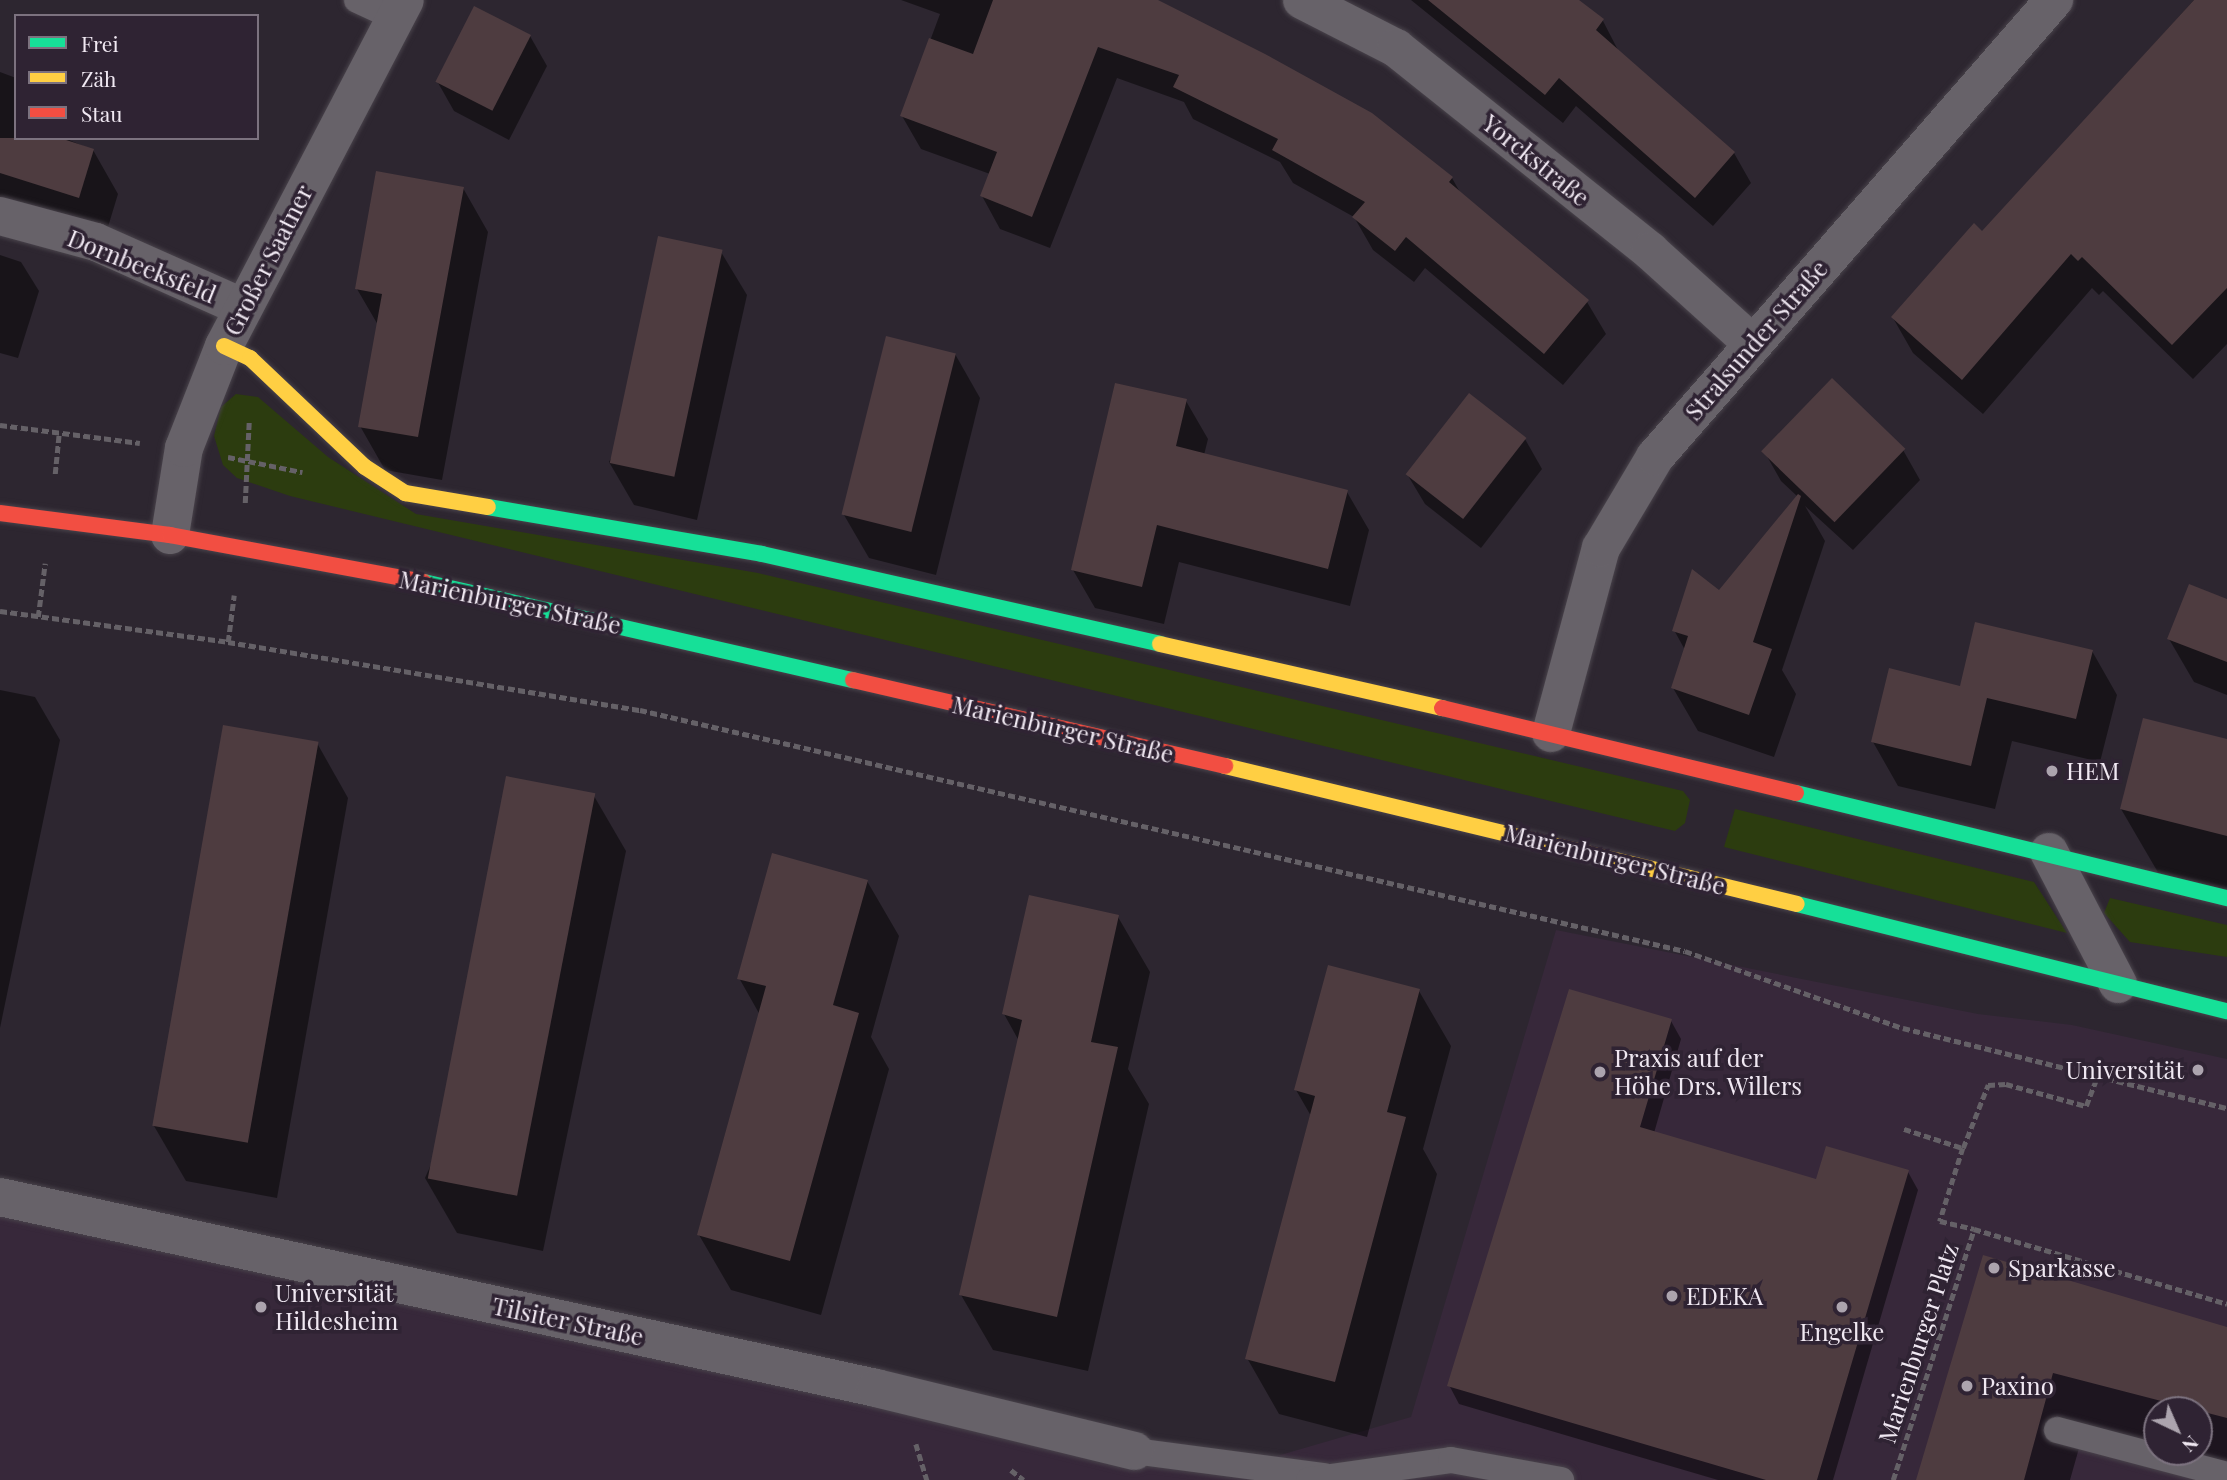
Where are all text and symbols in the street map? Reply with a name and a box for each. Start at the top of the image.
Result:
legend [14,14,259,140]
text: Frei [81,29,119,57]
text: Zäh [81,64,116,92]
text: Stau [81,99,122,127]
street label: Yorckstraße [1477,108,1595,212]
street label: Großer Saatner [218,180,318,340]
street label: Dornbeeksfeld [64,223,220,309]
street label: Stralsunder Straße [1679,254,1833,426]
street label: Marienburger Straße [396,564,624,640]
street label: Marienburger Straße [949,689,1177,769]
place label: HEM [2066,757,2120,785]
marker: HEM [2044,763,2060,779]
street label: Marienburger Straße [1502,818,1728,900]
place label: Praxis auf der Höhe Drs. Willers [1614,1044,1803,1100]
place label: Universität [2066,1056,2184,1084]
marker: Universität [2190,1062,2206,1078]
marker: Praxis auf der Höhe Drs. Willers [1592,1064,1608,1080]
street label: Marienburger Platz [1872,1239,1964,1447]
place label: Sparkasse [2008,1254,2116,1282]
marker: Sparkasse [1986,1260,2002,1276]
place label: Universität Hildesheim [275,1279,398,1335]
place label: EDEKA [1686,1282,1763,1310]
marker: EDEKA [1664,1288,1680,1304]
street label: Tilsiter Straße [490,1291,646,1351]
marker: Universität Hildesheim [253,1299,269,1315]
marker: Engelke [1834,1299,1850,1315]
place label: Engelke [1800,1318,1884,1346]
place label: Paxino [1981,1372,2054,1400]
marker: Paxino [1959,1378,1975,1394]
north arrow [2143,1396,2213,1466]
text: N [2177,1431,2205,1459]

